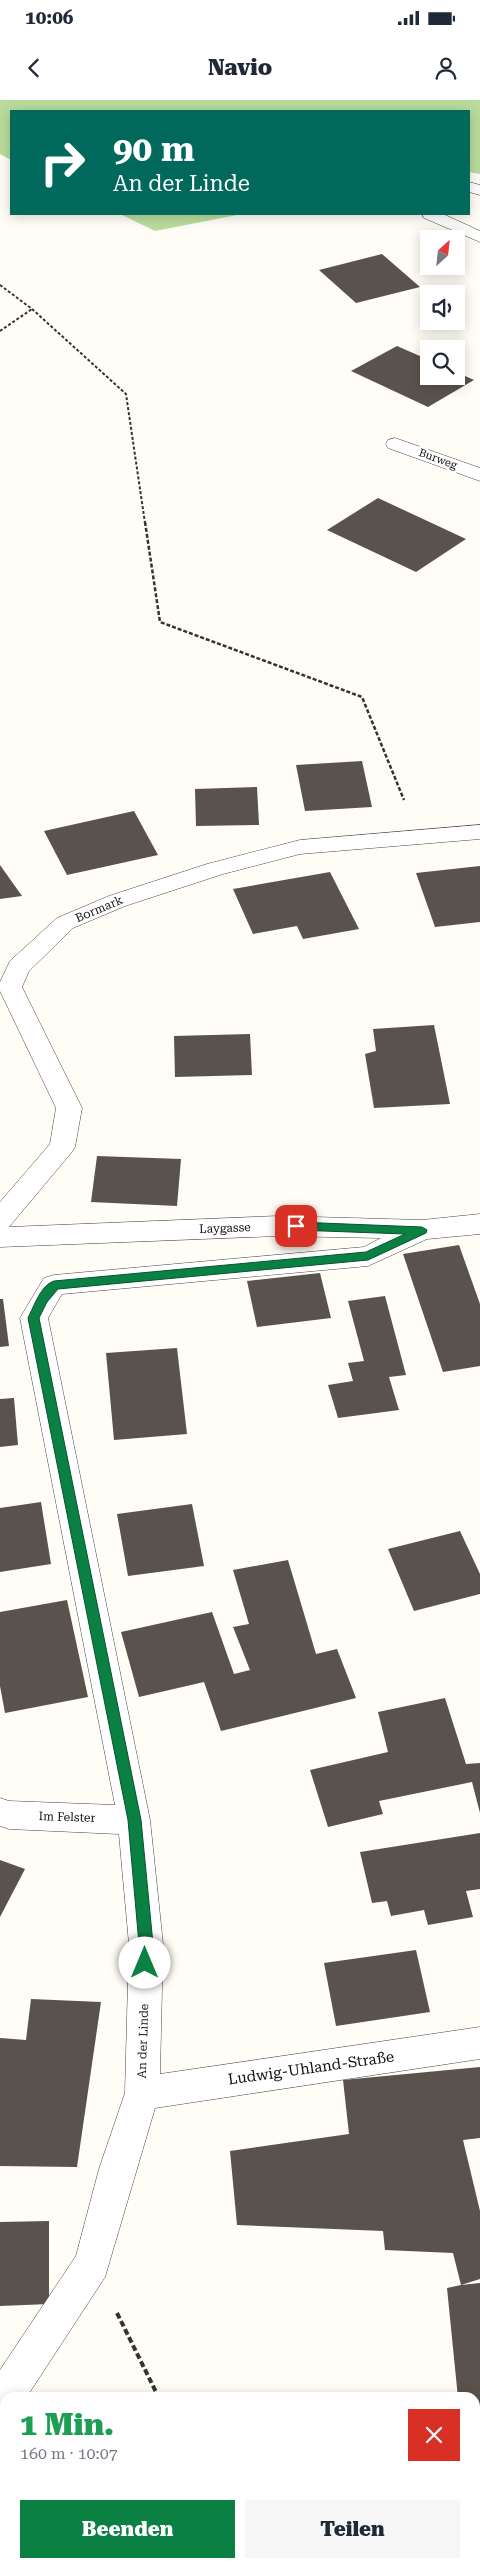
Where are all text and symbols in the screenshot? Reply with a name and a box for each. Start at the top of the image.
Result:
text: 10:06 [25,6,74,29]
icon: back [20,54,48,82]
icon: person [432,54,460,82]
text: Navio [208,55,272,80]
text: 90 m [113,129,195,170]
icon: right [30,130,95,195]
text: An der Linde [113,171,250,196]
north arrow [420,230,465,275]
map controls [420,230,465,385]
button: sound [420,285,465,330]
button: search [420,340,465,385]
street label: Burweg [417,446,460,472]
street label: Bormark [73,893,125,925]
pin [275,1205,317,1247]
icon: arrive [282,1212,310,1240]
street label: Laygasse [199,1220,251,1236]
street label: Im Felster [38,1809,96,1825]
position arrow [118,1936,170,1988]
street label: An der Linde [135,2003,151,2079]
street label: Ludwig-Uhland-Straße [227,2047,395,2089]
text: 1 Min. [20,2407,114,2442]
button: close [408,2409,460,2461]
text: 160 m · 10:07 [20,2444,118,2463]
button: Beenden [20,2500,235,2558]
button: Teilen [245,2500,460,2558]

